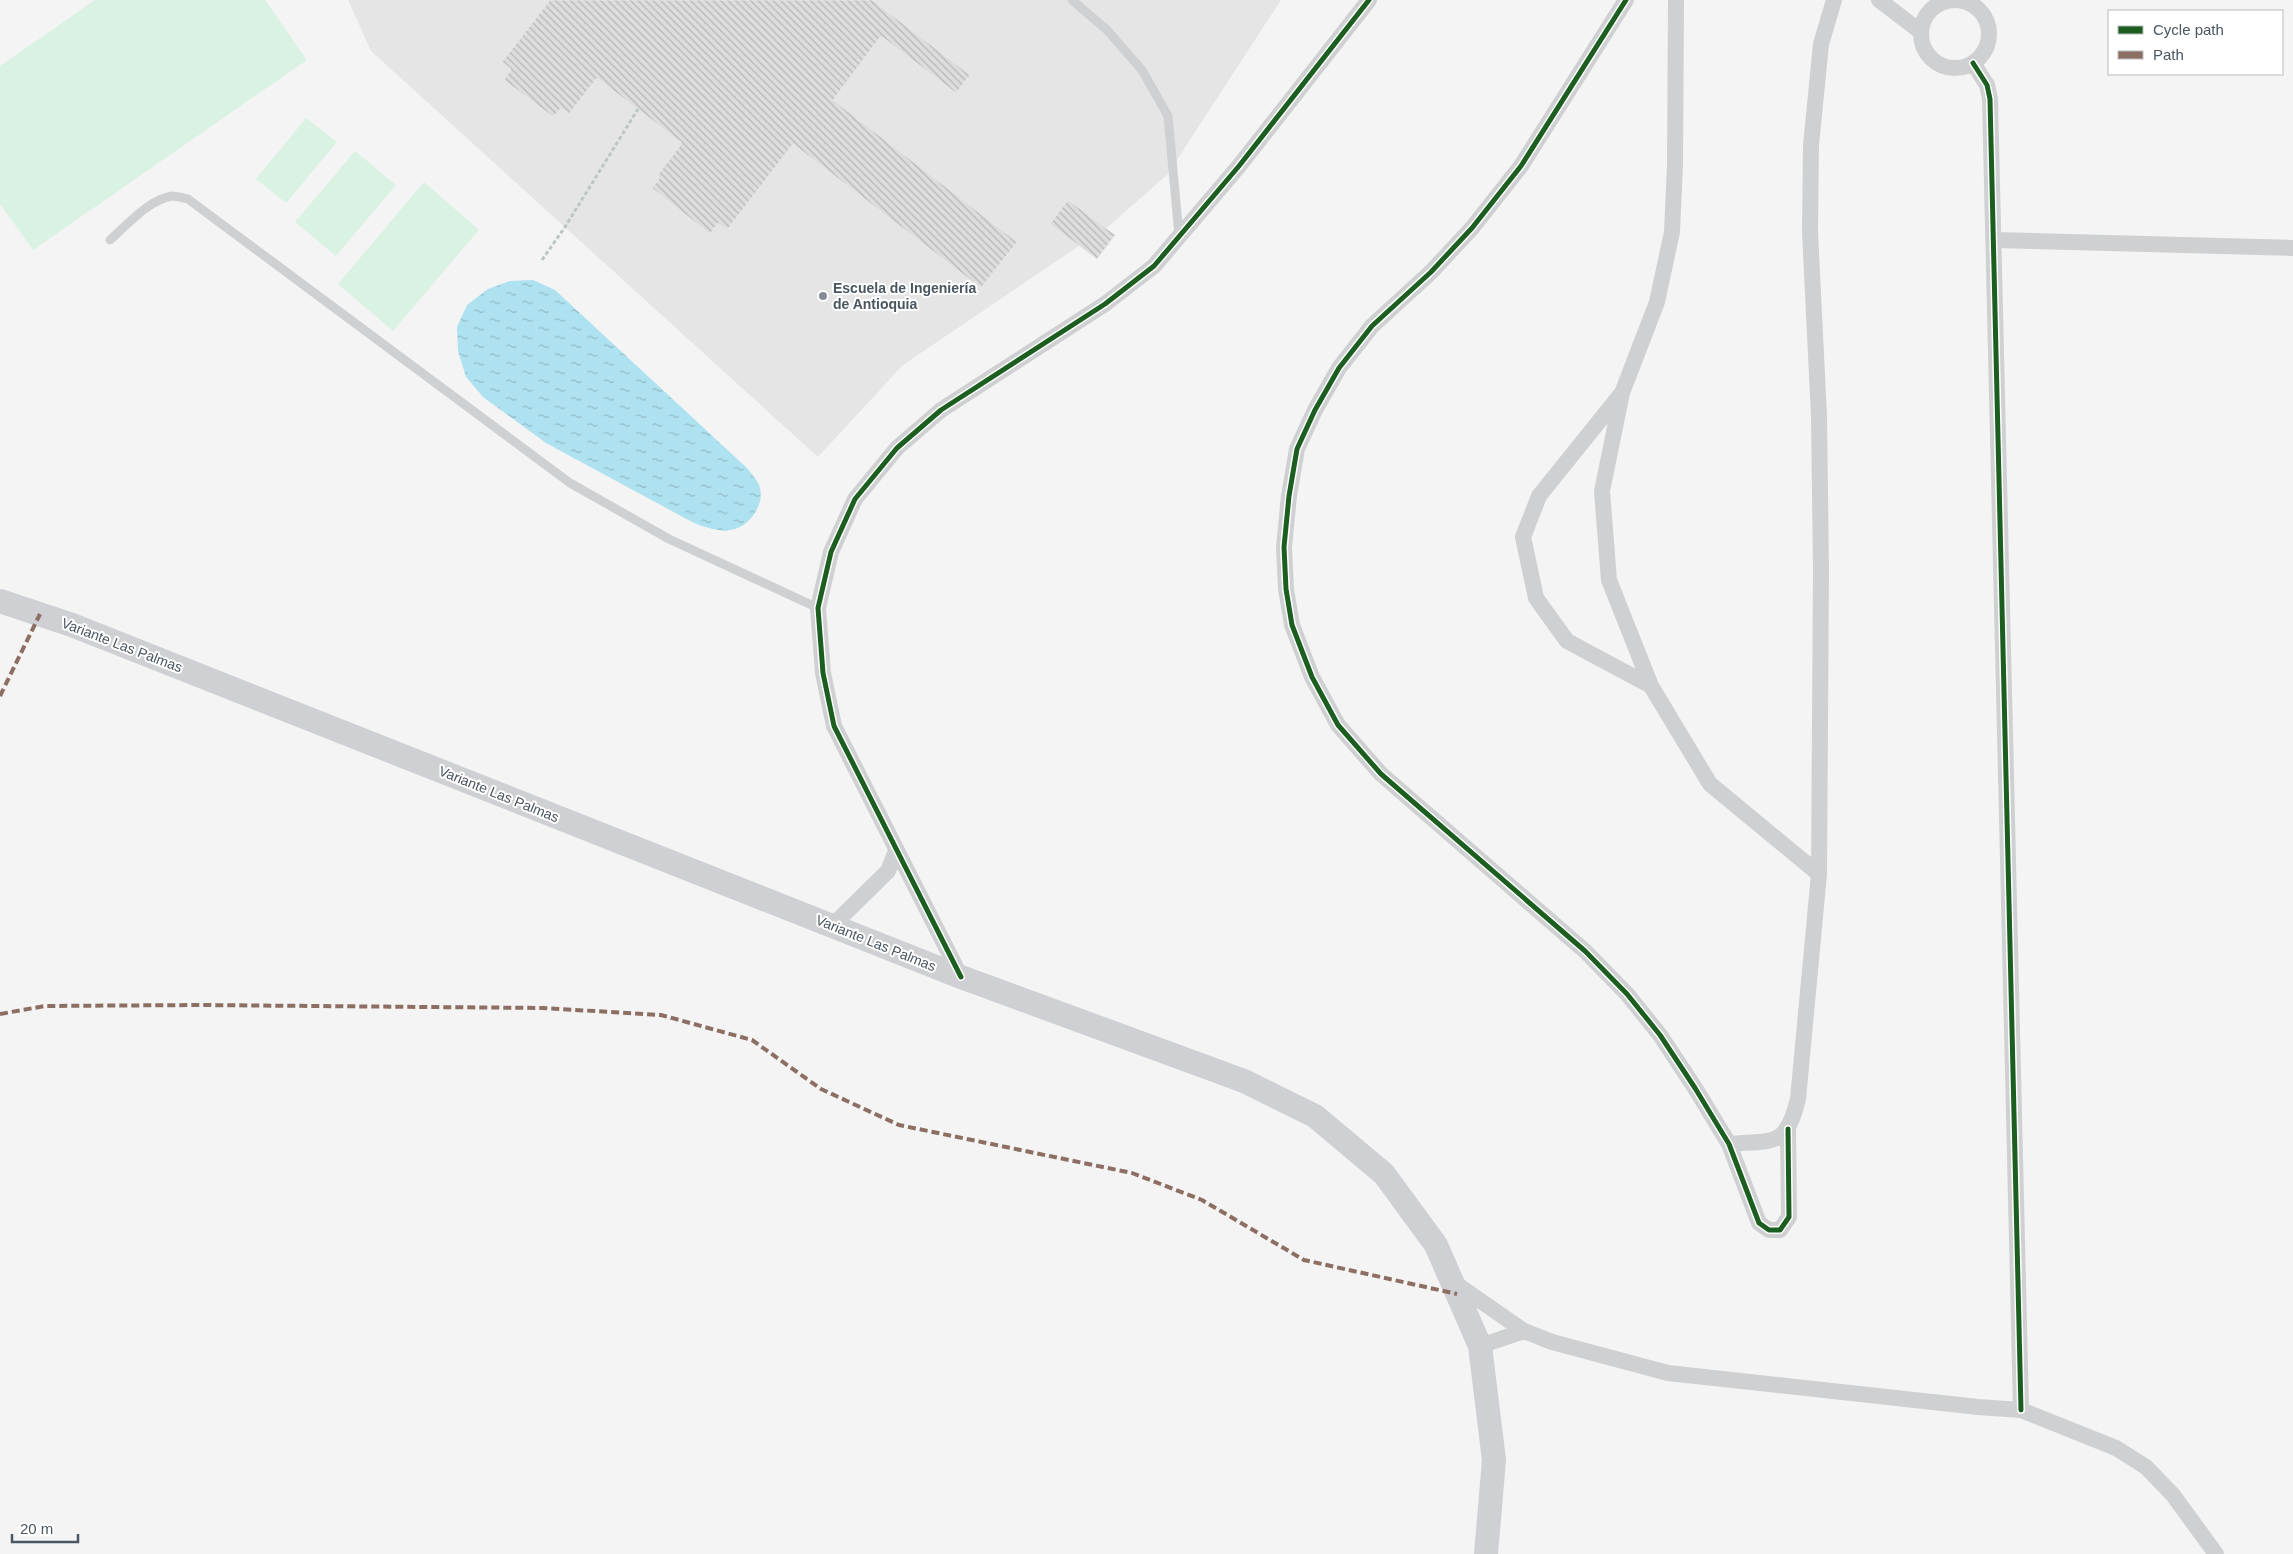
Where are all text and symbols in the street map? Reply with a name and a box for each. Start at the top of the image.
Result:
legend [2108,10,2283,75]
text: Cycle path [2153,21,2224,38]
text: Path [2153,46,2184,63]
place label: Escuela de Ingeniería de Antioquia [833,280,976,312]
marker: Escuela de Ingeniería de Antioquia [817,290,829,302]
street label: Variante Las Palmas [59,615,185,675]
street label: Variante Las Palmas [437,763,561,825]
street label: Variante Las Palmas [814,912,938,974]
scale bar [12,1512,79,1544]
text: 20 m [20,1520,53,1537]

